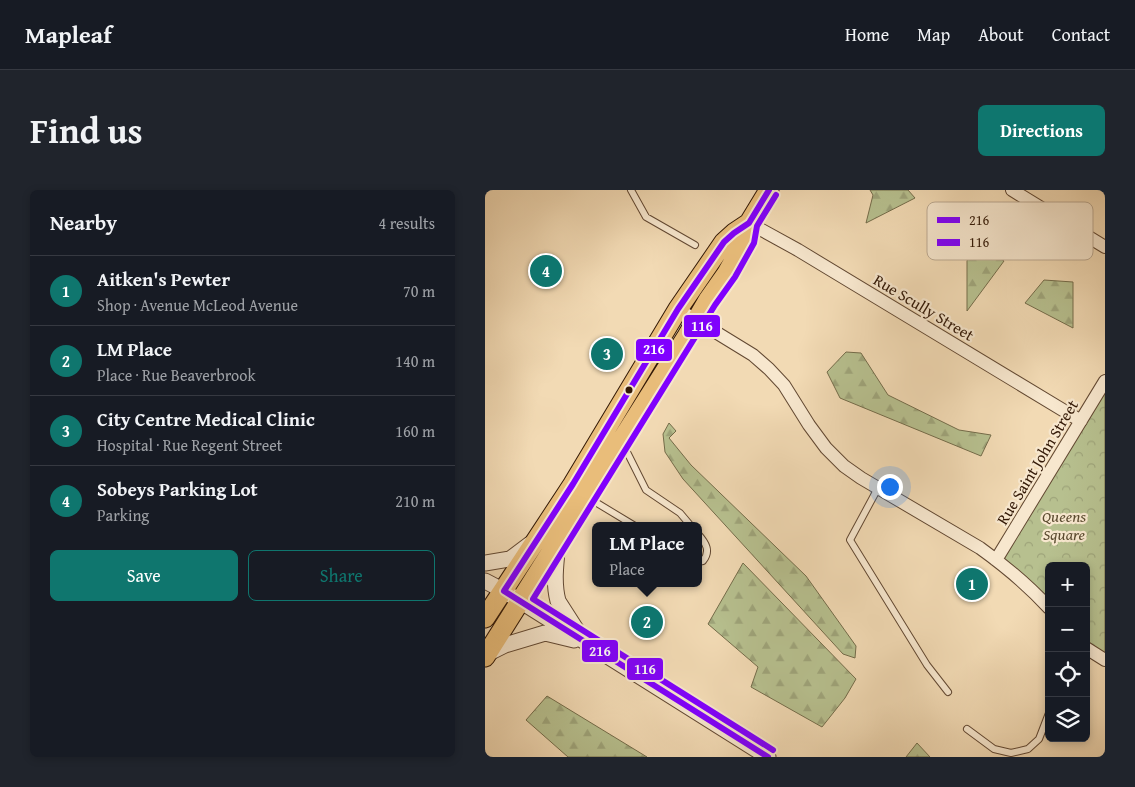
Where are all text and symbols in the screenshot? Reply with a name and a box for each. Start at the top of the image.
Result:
text: Mapleaf [25,17,112,52]
text: Home [845,21,889,48]
text: Map [917,21,950,48]
text: About [978,21,1024,48]
text: Contact [1052,21,1110,48]
text: Find us [30,105,143,156]
button: Directions [978,105,1105,156]
legend [927,202,1093,260]
text: Nearby [50,207,117,238]
text: 216 [969,210,989,230]
text: 4 results [378,211,435,235]
text: 116 [969,232,989,252]
pin: 4 [530,252,562,290]
text: Aitken's Pewter [97,265,230,293]
street label: Rue Scully Street [869,268,979,347]
text: 1 [62,279,70,303]
text: 70 m [403,279,435,303]
text: Shop · Avenue McLeod Avenue [97,293,298,317]
line badge: 116 [683,314,721,338]
text: 116 [691,316,713,336]
text: LM Place [97,335,172,363]
pin: 3 [591,335,623,373]
line badge: 216 [635,338,673,362]
text: 216 [643,339,665,359]
text: 2 [62,349,70,373]
text: 140 m [395,349,435,373]
text: Place · Rue Beaverbrook [97,363,256,387]
unlabelled marker [624,385,634,395]
street label: Rue Saint John Street [990,395,1084,529]
text: City Centre Medical Clinic [97,405,315,433]
text: 3 [62,419,70,443]
text: 160 m [395,419,435,443]
text: Hospital · Rue Regent Street [97,433,282,457]
your location [877,474,903,500]
text: Sobeys Parking Lot [97,475,258,503]
text: 4 [62,489,70,513]
text: 210 m [395,489,435,513]
text: Parking [97,503,149,527]
park label: Queens Square [1042,504,1086,546]
popup [592,522,702,587]
text: LM Place [609,529,685,557]
button: Save [50,550,238,601]
button: Share [248,550,435,601]
text: Place [609,557,645,581]
map controls [1045,562,1090,742]
button: + [1045,562,1090,607]
pin: 1 [956,565,988,603]
pin: 2 [631,603,663,641]
button: − [1045,607,1090,652]
line badge: 216 [581,639,619,663]
text: 216 [589,641,611,661]
button: locate [1045,652,1090,697]
line badge: 116 [626,657,664,681]
text: 116 [634,659,656,679]
button: layers [1045,697,1090,742]

